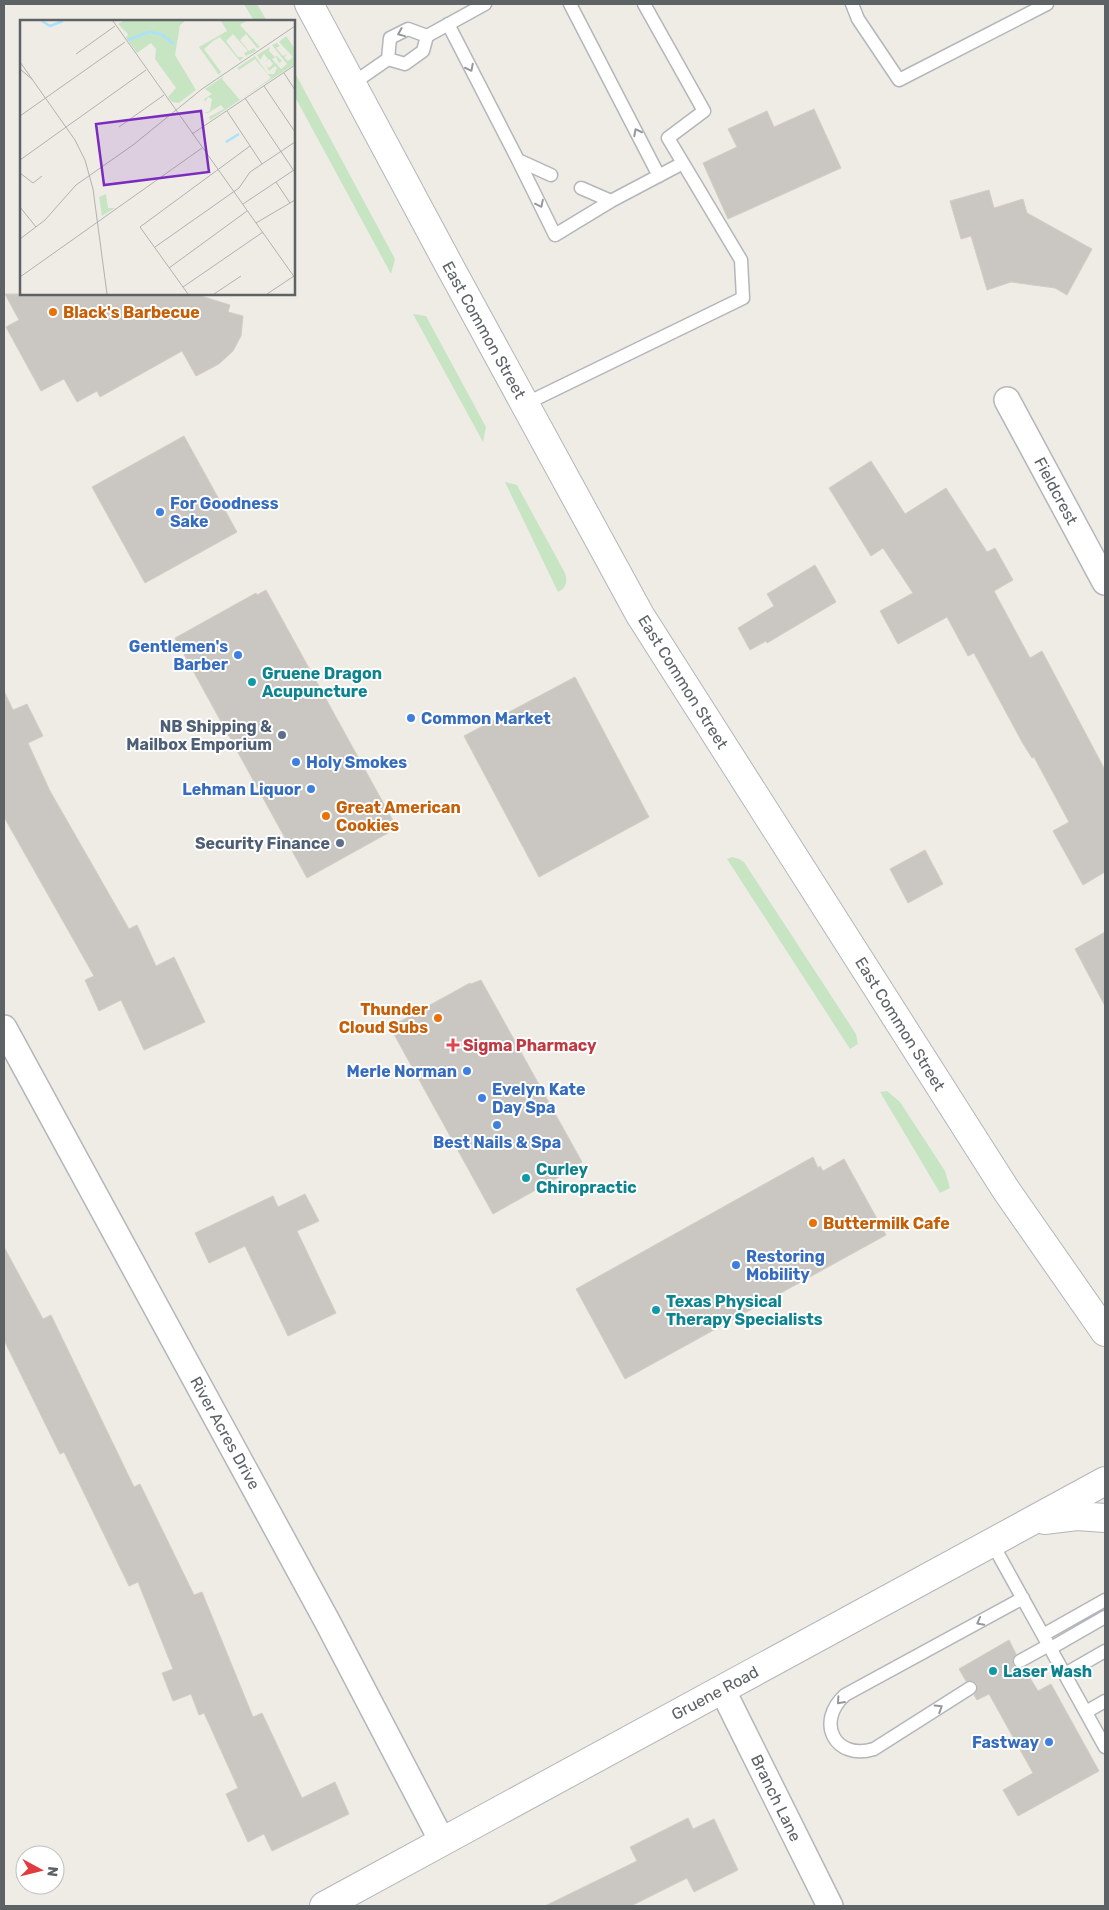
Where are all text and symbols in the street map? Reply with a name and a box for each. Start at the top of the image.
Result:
inset map [20,20,295,295]
one-way arrow [397,26,406,37]
one-way arrow [464,62,474,71]
one-way arrow [633,129,643,138]
one-way arrow [534,199,544,208]
street label: East Common Street [438,258,530,402]
place label: Black's Barbecue [63,303,200,322]
marker: Black's Barbecue [47,306,59,318]
street label: Fieldcrest [1030,454,1082,528]
place label: For Goodness Sake [170,494,279,531]
marker: For Goodness Sake [154,506,166,518]
street label: East Common Street [634,612,732,752]
place label: Gentlemen's Barber [129,637,229,674]
marker: Gentlemen's Barber [232,649,244,661]
place label: Gruene Dragon Acupuncture [262,664,382,701]
marker: Gruene Dragon Acupuncture [246,676,258,688]
place label: Common Market [421,709,551,728]
marker: Common Market [405,712,417,724]
place label: NB Shipping & Mailbox Emporium [126,717,272,754]
marker: NB Shipping & Mailbox Emporium [276,729,288,741]
place label: Holy Smokes [306,753,407,772]
marker: Holy Smokes [290,756,302,768]
place label: Lehman Liquor [182,780,302,799]
marker: Lehman Liquor [305,783,317,795]
place label: Great American Cookies [336,798,461,835]
marker: Great American Cookies [320,810,332,822]
place label: Security Finance [195,834,330,853]
marker: Security Finance [334,837,346,849]
street label: East Common Street [851,954,949,1094]
place label: Thunder Cloud Subs [339,1000,429,1037]
marker: Thunder Cloud Subs [432,1012,444,1024]
place label: Sigma Pharmacy [463,1036,597,1055]
marker: Sigma Pharmacy [447,1039,459,1051]
place label: Merle Norman [347,1062,457,1081]
marker: Merle Norman [461,1065,473,1077]
place label: Evelyn Kate Day Spa [492,1080,586,1117]
marker: Evelyn Kate Day Spa [476,1092,488,1104]
marker: Best Nails & Spa [491,1119,503,1131]
place label: Best Nails & Spa [433,1133,561,1152]
place label: Curley Chiropractic [536,1160,637,1197]
marker: Curley Chiropractic [520,1172,532,1184]
place label: Buttermilk Cafe [823,1214,950,1233]
marker: Buttermilk Cafe [807,1217,819,1229]
place label: Restoring Mobility [746,1247,825,1284]
marker: Restoring Mobility [730,1259,742,1271]
place label: Texas Physical Therapy Specialists [666,1292,823,1329]
marker: Texas Physical Therapy Specialists [650,1304,662,1316]
street label: River Acres Drive [186,1373,264,1493]
one-way arrow [977,1615,986,1625]
street label: Gruene Road [668,1662,762,1724]
place label: Laser Wash [1003,1662,1092,1681]
marker: Laser Wash [987,1665,999,1677]
one-way arrow [836,1696,845,1705]
one-way arrow [933,1705,943,1714]
place label: Fastway [972,1733,1039,1752]
marker: Fastway [1043,1736,1055,1748]
street label: Branch Lane [747,1752,805,1845]
north arrow [15,1845,65,1895]
text: N [43,1865,61,1878]

